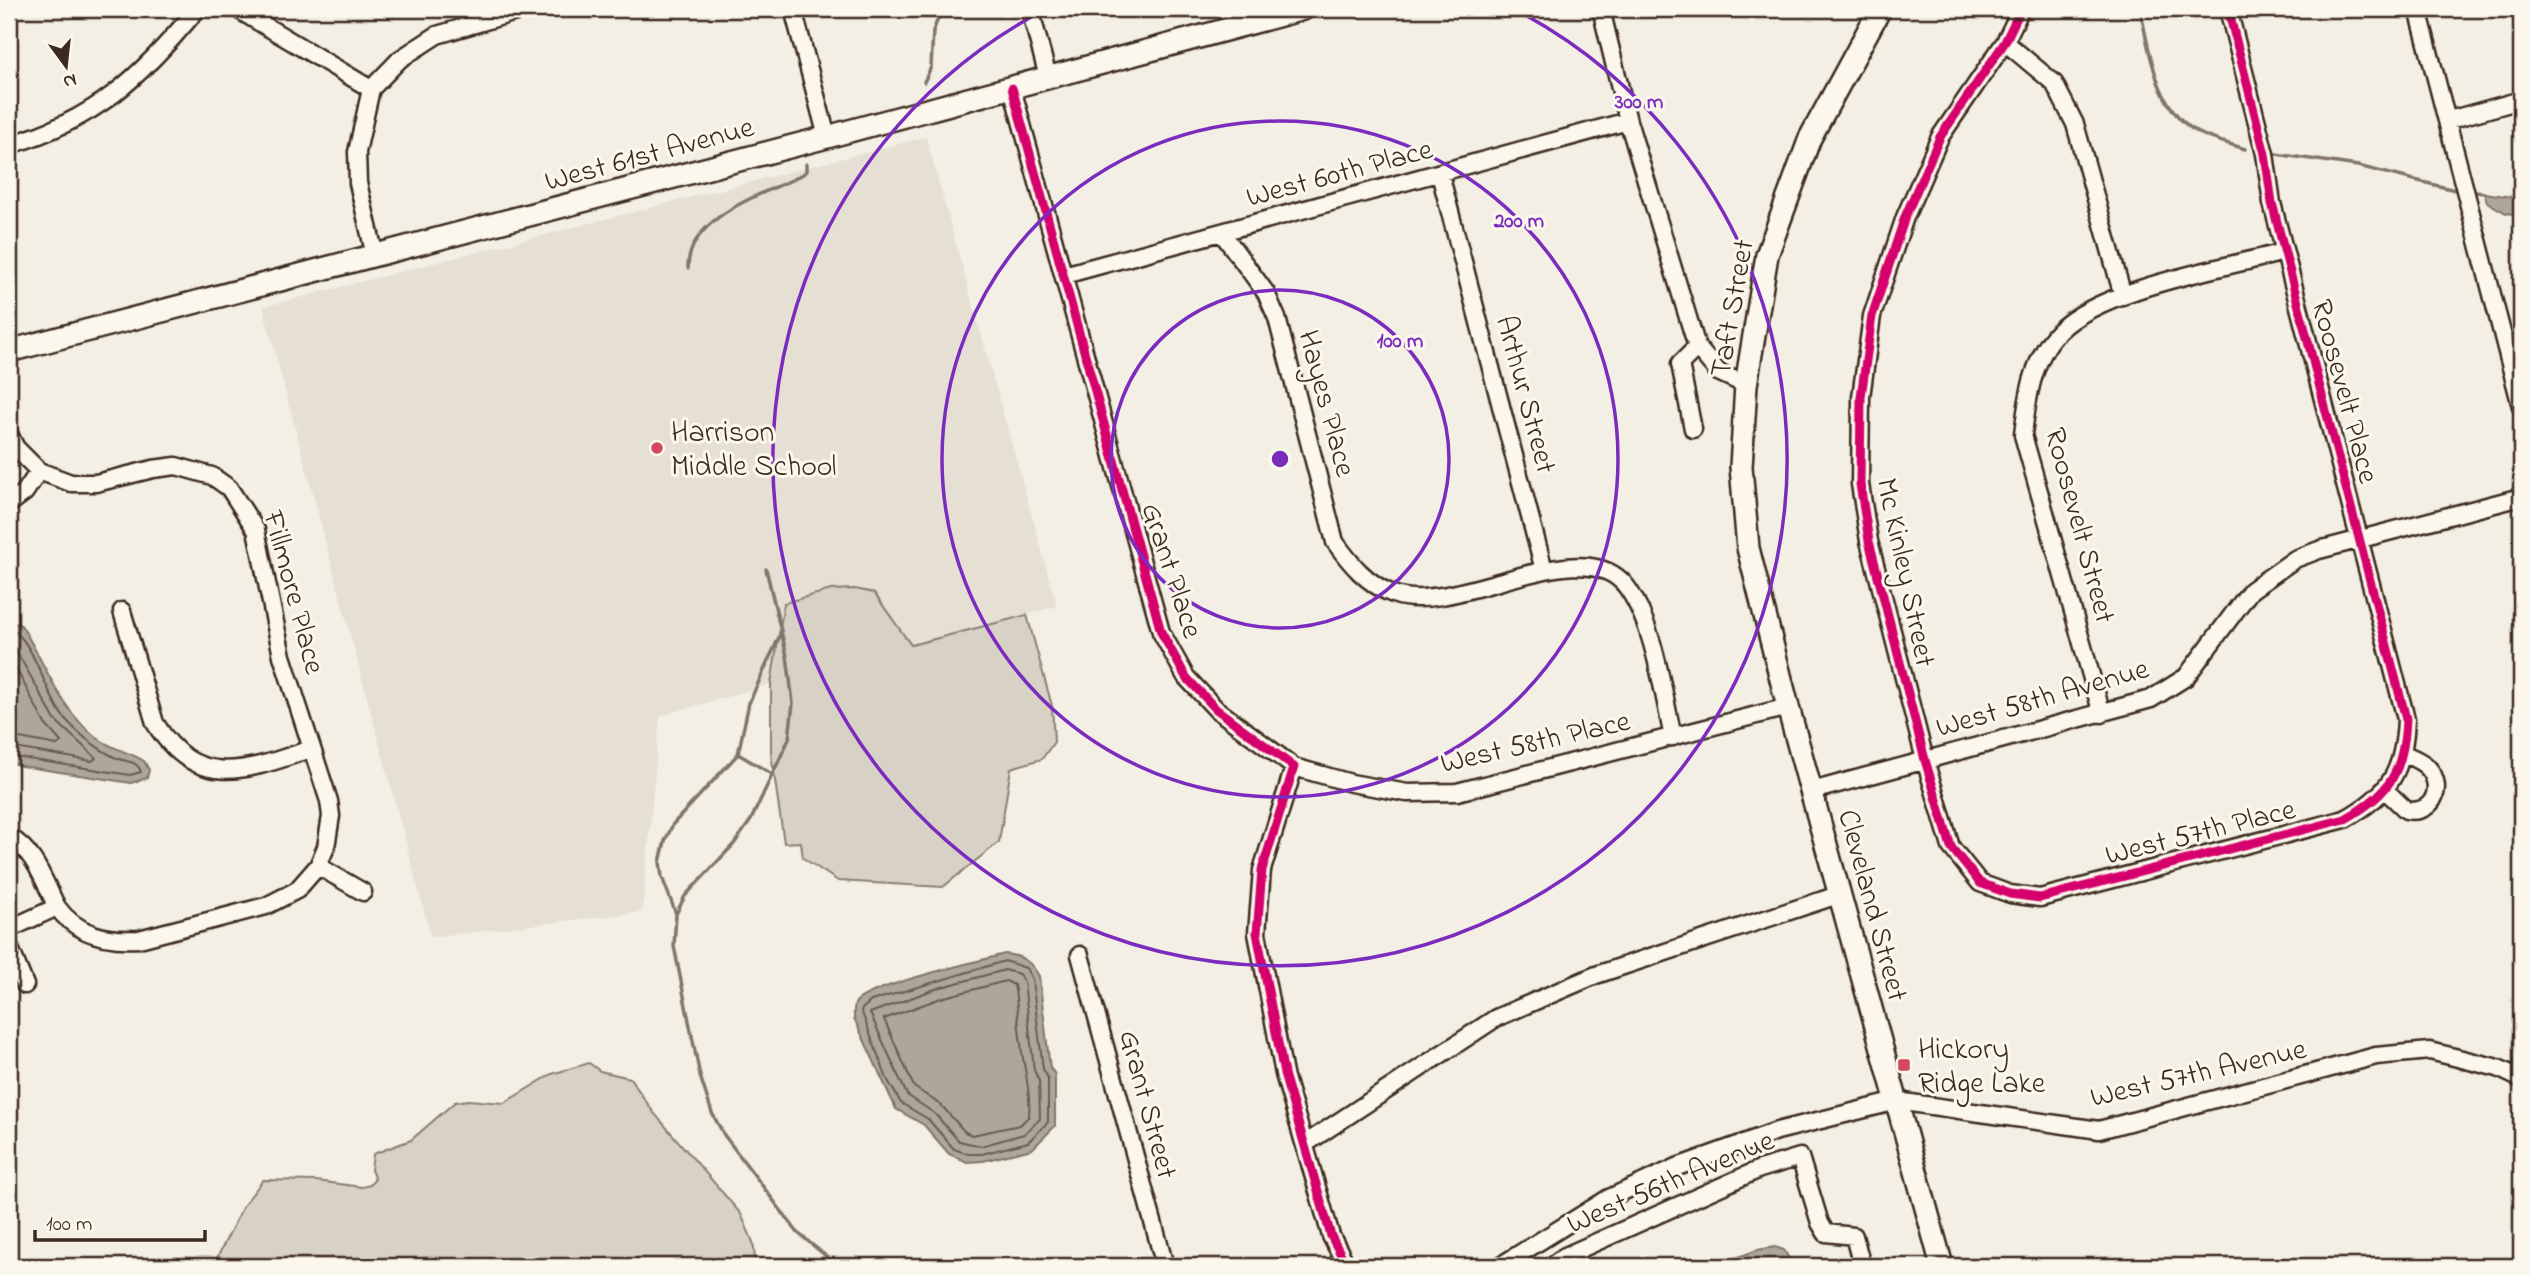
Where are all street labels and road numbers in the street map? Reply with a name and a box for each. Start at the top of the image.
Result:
street label: West 61st Avenue [540,107,760,205]
street label: West 60th Place [1242,129,1438,221]
street label: Taft Street [1700,236,1768,381]
street label: Roosevelt Place [2297,295,2389,489]
street label: Arthur Street [1482,311,1566,479]
street label: Hayes Place [1284,326,1366,482]
street label: Roosevelt Street [2031,423,2125,628]
street label: Mc Kinley Street [1863,474,1946,671]
street label: Grant Place [1128,497,1213,645]
street label: Fillmore Place [249,505,335,680]
street label: West 58th Avenue [1931,648,2155,751]
street label: West 58th Place [1437,701,1635,787]
street label: West 57th Place [2101,789,2301,879]
street label: Cleveland Street [1824,805,1918,1007]
street label: Grant Street [1105,1026,1187,1184]
street label: West 57th Avenue [2086,1029,2312,1121]
street label: West 56th Avenue [1561,1120,1782,1247]

